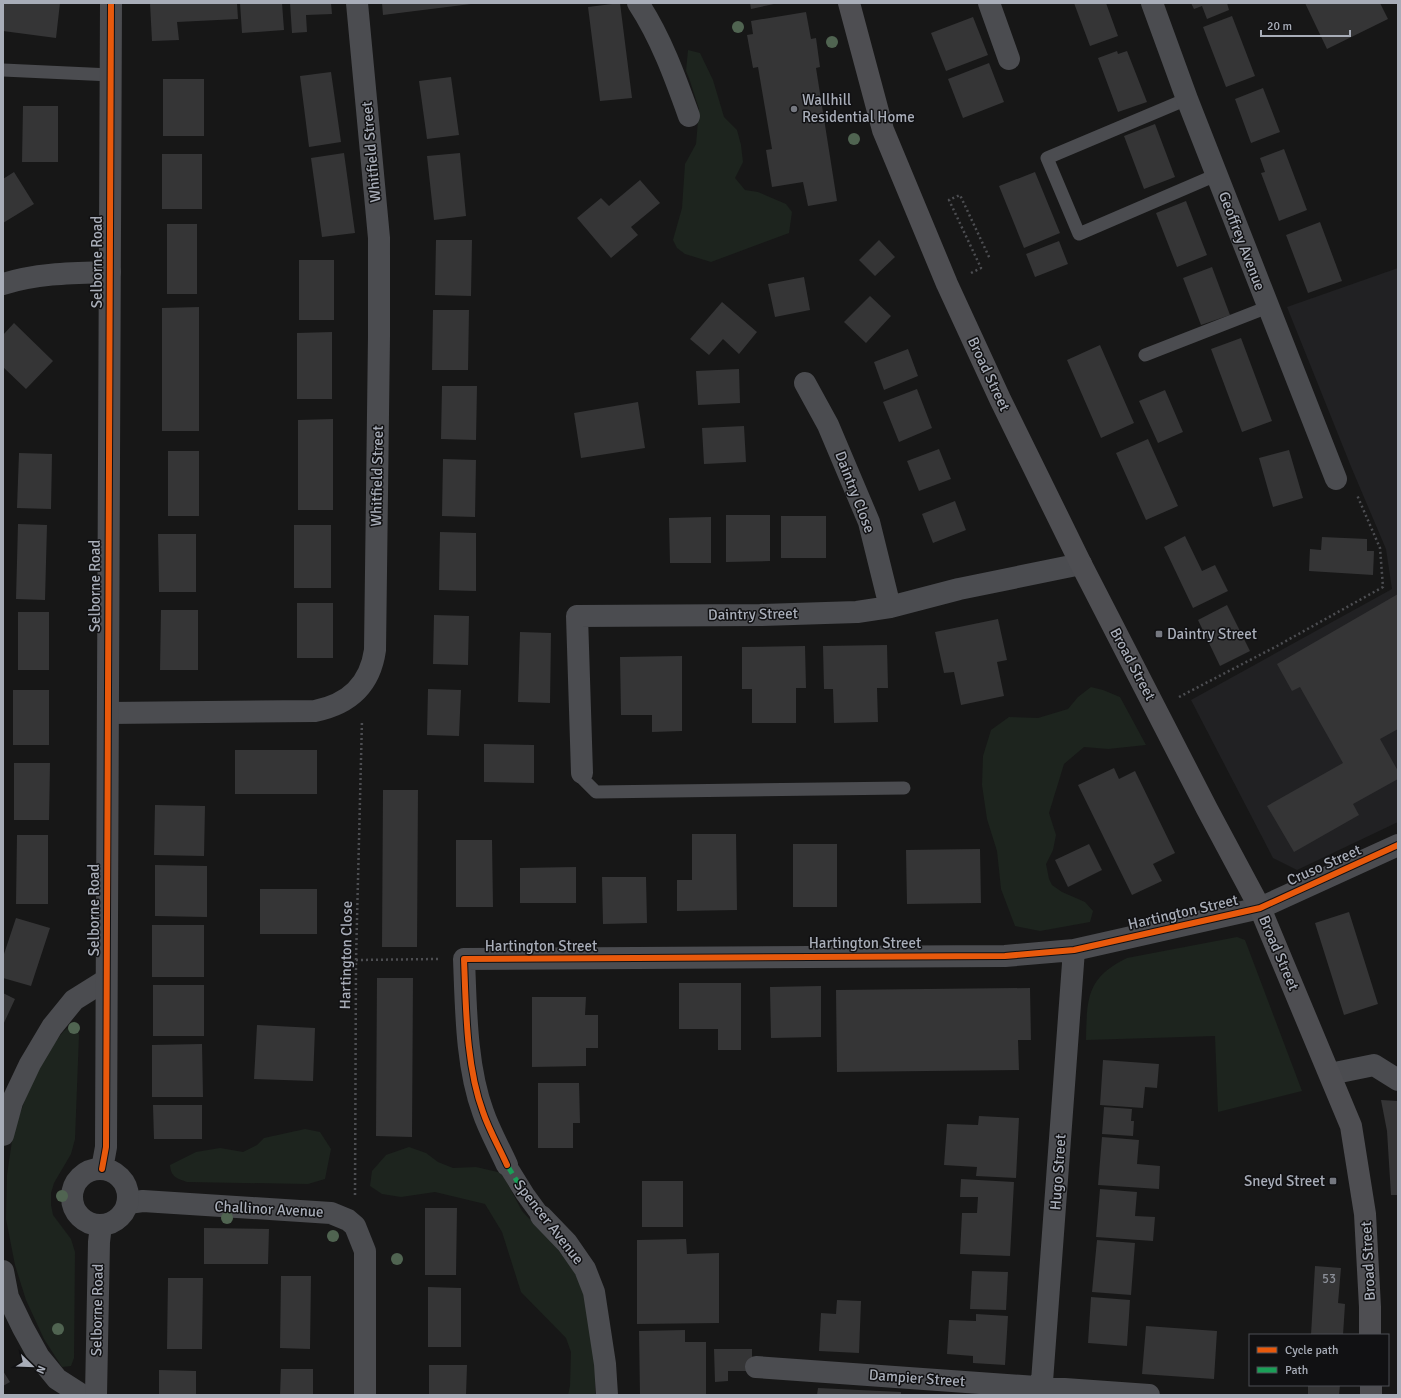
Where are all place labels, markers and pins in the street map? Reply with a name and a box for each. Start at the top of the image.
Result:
place label: Wallhill Residential Home [802,91,915,126]
marker: Wallhill Residential Home [789,104,799,114]
place label: Daintry Street [1167,625,1257,643]
marker: Daintry Street [1154,629,1164,639]
place label: Sneyd Street [1244,1172,1325,1190]
marker: Sneyd Street [1328,1176,1338,1186]

